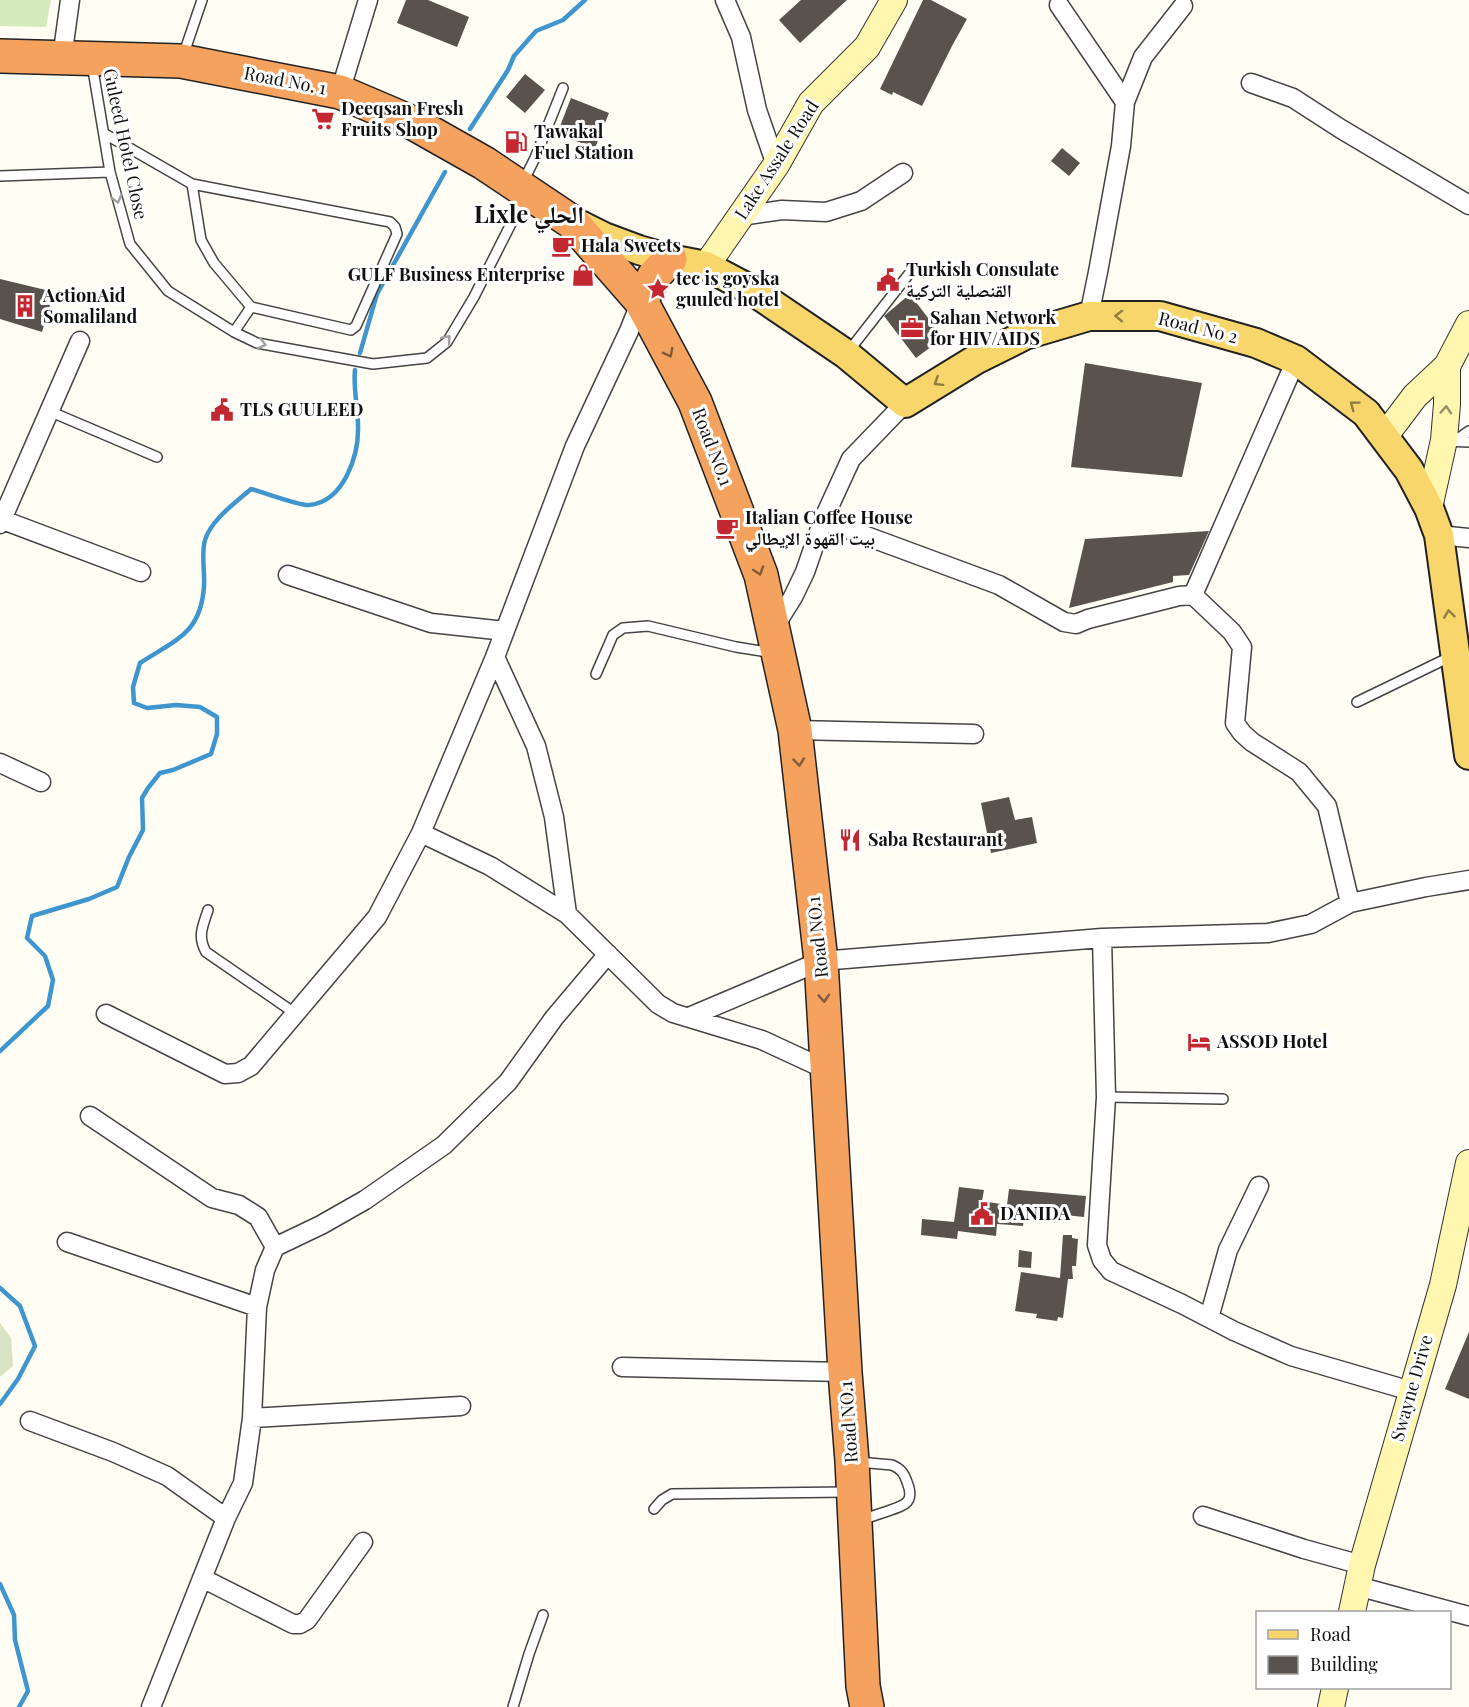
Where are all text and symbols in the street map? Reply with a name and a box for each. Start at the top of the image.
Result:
street label: Road No. 1 [242,60,329,100]
street label: Guleed Hotel Close [98,66,154,222]
street label: Lake Assale Road [729,95,824,224]
place label: Deeqsan Fresh Fruits Shop [341,96,464,141]
supermarket icon: Deeqsan Fresh Fruits Shop [310,106,336,132]
place label: Tawakal Fuel Station [534,119,634,164]
fuel station icon: Tawakal Fuel Station [503,129,529,155]
one-way arrow [110,194,123,204]
district label: Lixle الحلي [474,197,584,234]
cafe icon: Hala Sweets [550,233,576,259]
place label: Hala Sweets [581,233,681,257]
place label: Turkish Consulate القنصلية التركية [906,257,1059,302]
place label: GULF Business Enterprise [348,262,565,286]
shop icon: GULF Business Enterprise [570,262,596,288]
place label: tec is goyska guuled hotel [675,266,780,311]
public building icon: Turkish Consulate القنصلية التركية [875,267,901,293]
place icon: tec is goyska guuled hotel [645,276,671,302]
place label: ActionAid Somaliland [42,283,138,328]
building icon: ActionAid Somaliland [12,293,38,319]
place label: Sahan Network for HIV/AIDS [930,305,1056,350]
street label: Road No 2 [1156,306,1240,348]
one-way arrow [1114,310,1123,322]
office icon: Sahan Network for HIV/AIDS [899,315,925,341]
one-way arrow [440,335,451,346]
one-way arrow [257,336,267,349]
one-way arrow [662,346,673,357]
one-way arrow [934,374,944,386]
public building icon: TLS GUULEED [209,397,235,423]
place label: TLS GUULEED [240,397,364,421]
one-way arrow [1350,401,1361,412]
street label: Road NO.1 [687,404,739,490]
one-way arrow [1440,405,1453,414]
place label: Italian Coffee House بيت القهوة الإيطالي [745,505,913,553]
cafe icon: Italian Coffee House بيت القهوة الإيطالي [714,515,740,541]
one-way arrow [752,565,765,576]
one-way arrow [1443,609,1456,619]
one-way arrow [792,757,805,767]
restaurant icon: Saba Restaurant [837,827,863,853]
place label: Saba Restaurant [868,827,1004,851]
street label: Road NO.1 [801,895,833,979]
one-way arrow [817,993,830,1002]
hotel icon: ASSOD Hotel [1186,1029,1212,1055]
place label: ASSOD Hotel [1216,1029,1328,1053]
public building icon: DANIDA [969,1201,995,1227]
place label: DANIDA [1000,1201,1071,1225]
street label: Swayne Drive [1384,1332,1438,1444]
street label: Road NO.1 [833,1380,863,1464]
legend [1256,1611,1451,1689]
text: Road [1310,1622,1351,1646]
text: Building [1310,1652,1378,1676]

